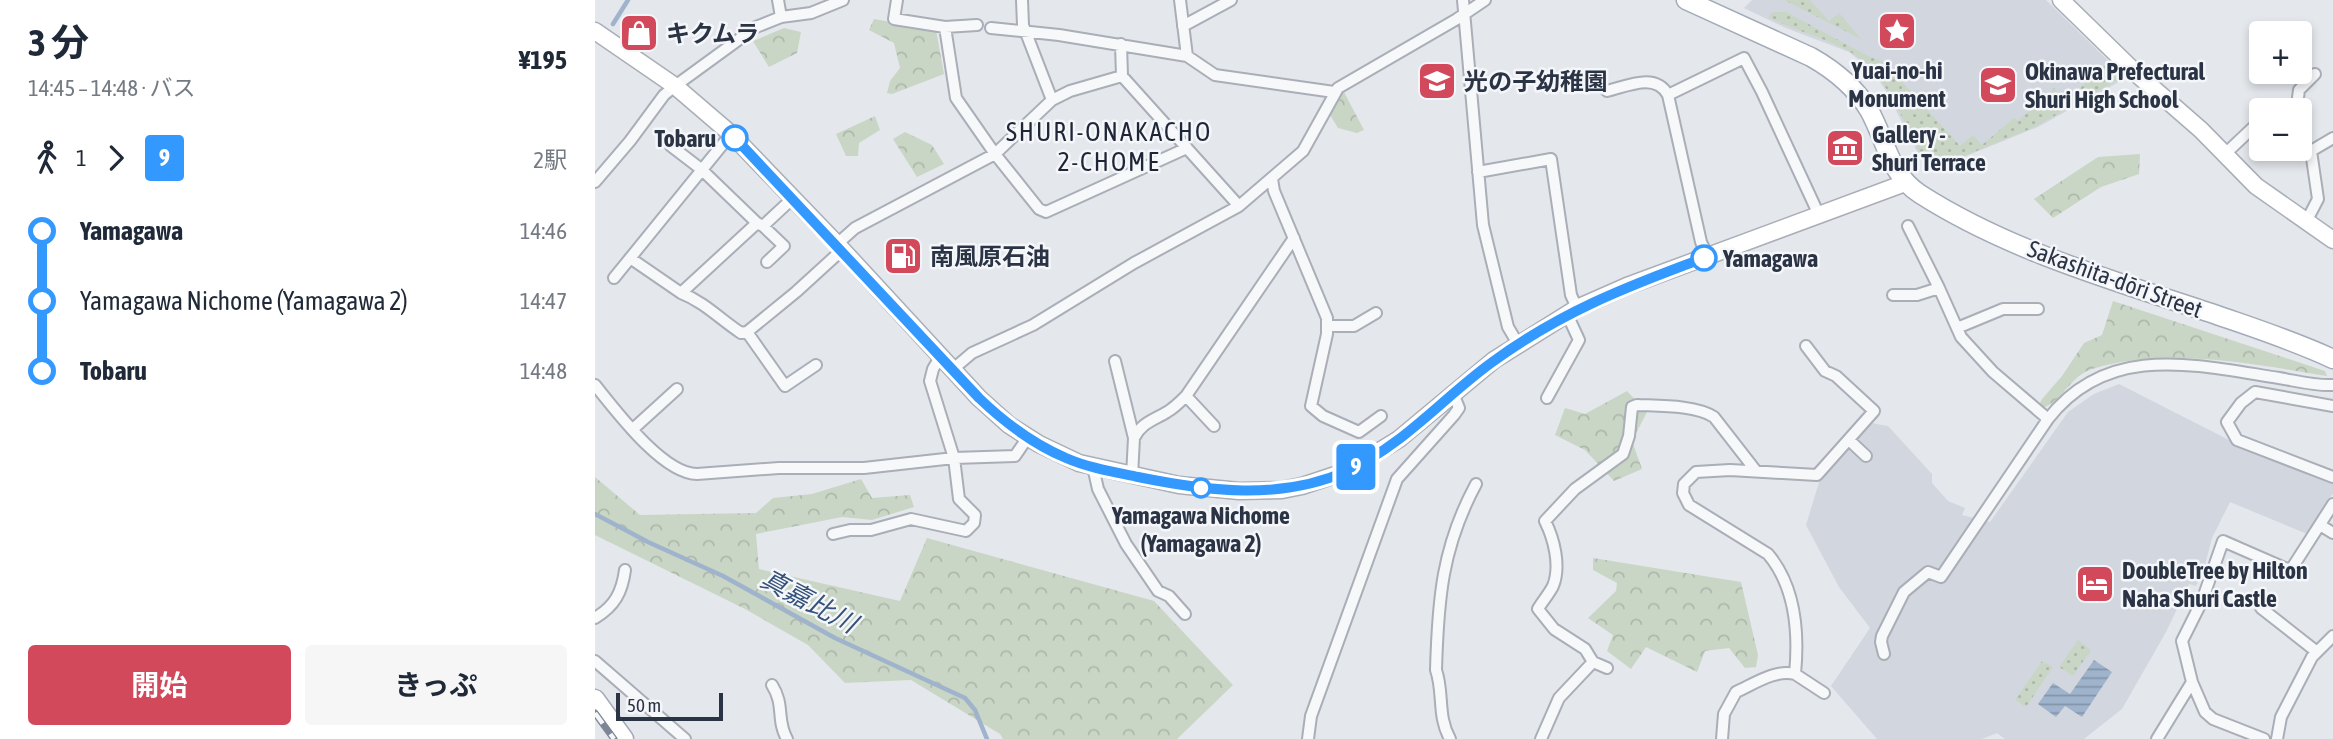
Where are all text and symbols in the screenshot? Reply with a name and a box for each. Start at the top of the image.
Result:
place icon: Yuai-no-hi Monument [1876,10,1918,52]
shop icon: キクムラ [618,12,660,54]
place label: キクムラ [666,20,759,47]
text: 3 分 [28,21,89,64]
map controls [2249,21,2312,161]
button: + [2249,21,2312,84]
text: ¥195 [519,45,567,75]
place label: Yuai-no-hi Monument [1848,57,1946,112]
place label: Okinawa Prefectural Shuri High School [2025,58,2206,113]
school or university icon: 光の子幼稚園 [1416,60,1458,102]
school or university icon: Okinawa Prefectural Shuri High School [1977,64,2019,106]
place label: 光の子幼稚園 [1464,68,1608,95]
text: 14:45 – 14:48 · バス [28,75,195,101]
button: − [2249,98,2312,161]
district label: SHURI-ONAKACHO 2-CHOME [1006,117,1212,177]
place label: Gallery - Shuri Terrace [1872,121,1986,176]
place label: Tobaru [654,125,716,152]
marker: Tobaru [722,125,748,151]
museum icon: Gallery - Shuri Terrace [1824,127,1866,169]
icon: walk [28,139,66,177]
icon: forward [97,139,135,177]
text: 9 [159,144,170,171]
text: 1 [76,145,87,171]
text: 2駅 [533,147,567,173]
text: Yamagawa [80,216,183,246]
text: 14:46 [520,218,567,244]
fuel station icon: 南風原石油 [882,235,924,277]
street label: Sakashita-dōri Street [2024,235,2206,323]
place label: 南風原石油 [930,243,1050,270]
marker: Yamagawa [1691,245,1717,271]
place label: Yamagawa [1722,245,1818,272]
text: Yamagawa Nichome (Yamagawa 2) [80,286,408,316]
text: 14:47 [520,288,567,314]
text: Tobaru [80,356,147,386]
text: 14:48 [520,358,567,384]
line badge: 9 [1333,444,1379,490]
text: 9 [1350,453,1362,480]
marker: Yamagawa Nichome (Yamagawa 2) [1191,478,1211,498]
place label: Yamagawa Nichome (Yamagawa 2) [1111,502,1290,557]
place label: DoubleTree by Hilton Naha Shuri Castle [2122,557,2308,612]
water label: 真嘉比川 [756,563,865,640]
hotel icon: DoubleTree by Hilton Naha Shuri Castle [2074,563,2116,605]
button: 開始 [28,645,291,725]
button: きっぷ [305,645,567,725]
scale bar [616,690,723,722]
text: 50 m [627,694,661,716]

